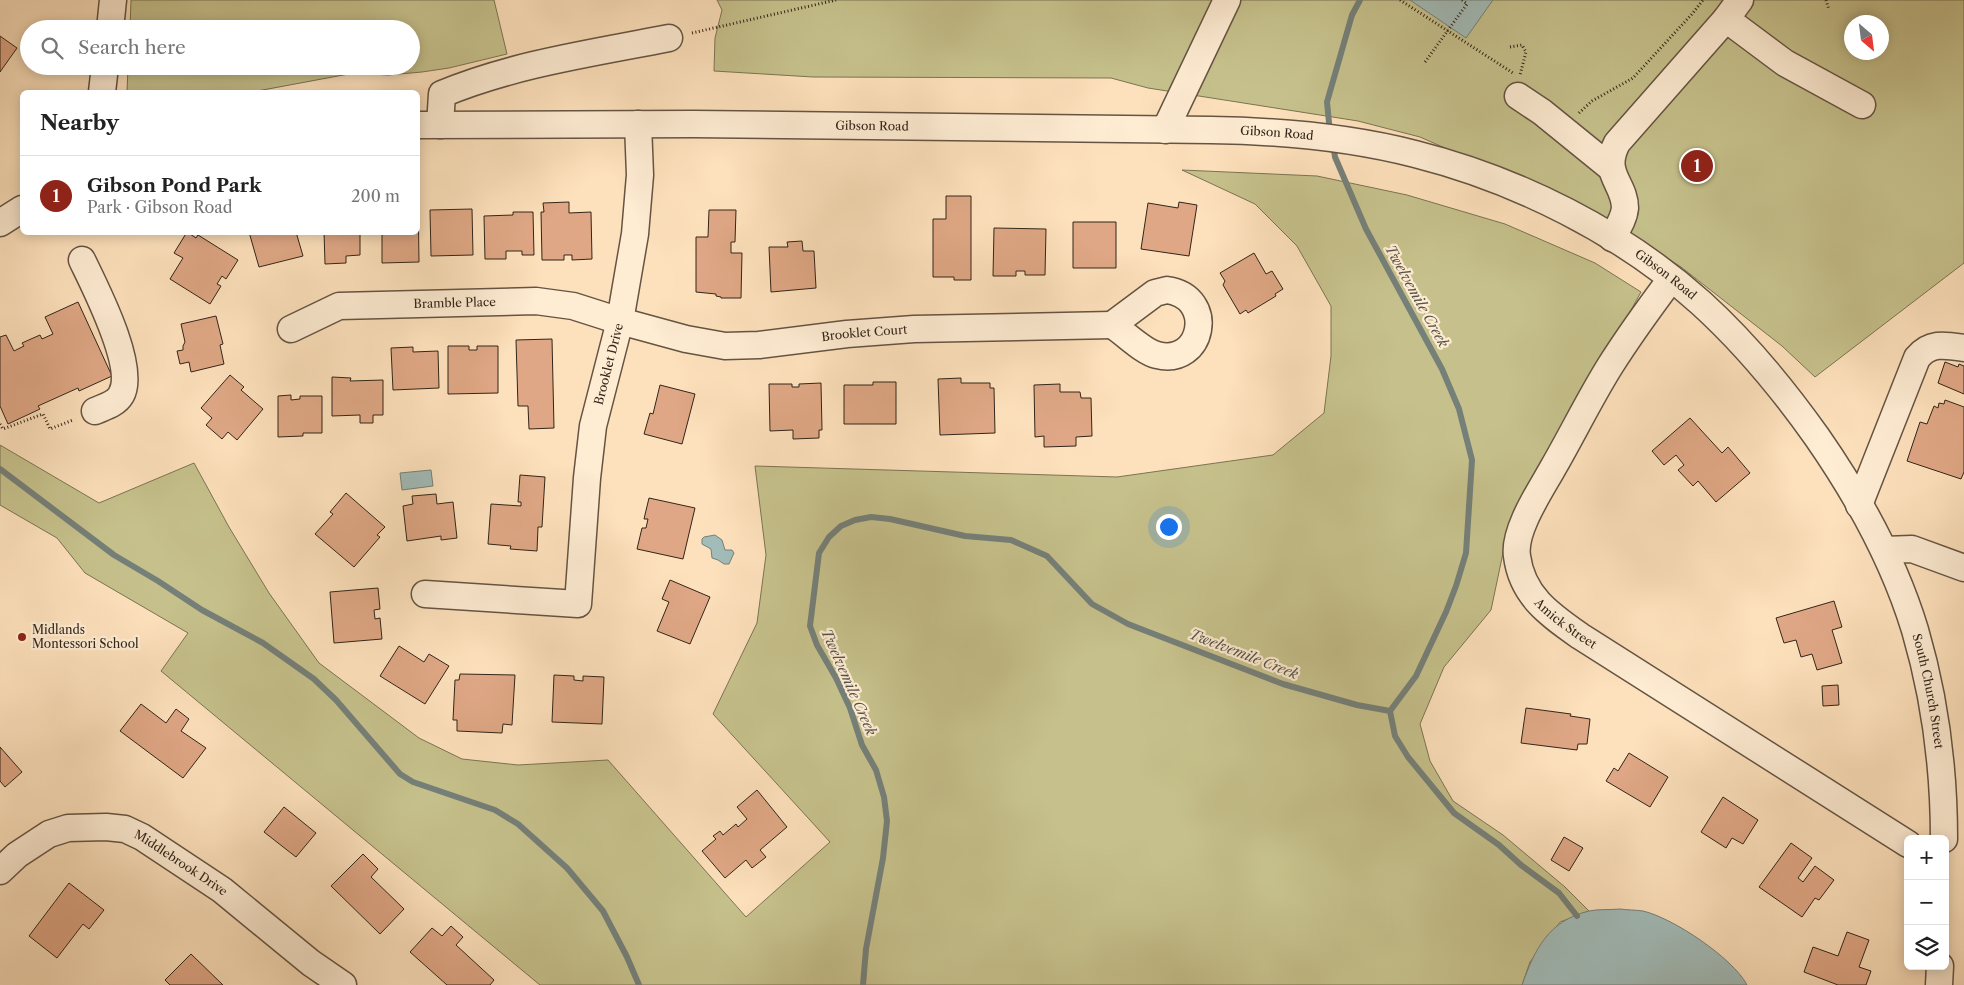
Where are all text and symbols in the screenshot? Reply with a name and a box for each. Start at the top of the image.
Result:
north arrow [1844,15,1889,60]
search box [20,20,420,75]
icon: search [38,34,66,62]
text: Search here [78,36,186,59]
text: Nearby [40,110,119,135]
street label: Gibson Road [835,118,910,134]
street label: Gibson Road [1240,123,1315,143]
pin: 1 [1681,147,1713,185]
text: Gibson Pond Park [87,174,261,197]
text: 1 [52,186,60,206]
text: 200 m [351,186,400,206]
text: Park · Gibson Road [87,197,233,217]
water label: Twelvemile Creek [1381,241,1453,351]
street label: Gibson Road [1632,246,1700,303]
street label: Bramble Place [413,294,496,311]
street label: Brooklet Drive [591,321,626,406]
street label: Brooklet Court [821,321,908,344]
your location [1156,514,1182,540]
street label: Amick Street [1531,594,1600,652]
place label: Midlands Montessori School [32,622,139,651]
water label: Twelvemile Creek [1187,625,1302,683]
water label: Twelvemile Creek [817,626,881,739]
marker: Midlands Montessori School [16,631,28,643]
street label: South Church Street [1909,632,1947,750]
street label: Middlebrook Drive [132,826,231,899]
map controls [1904,835,1949,970]
button: + [1904,835,1949,880]
button: − [1904,880,1949,925]
button: layers [1904,925,1949,970]

